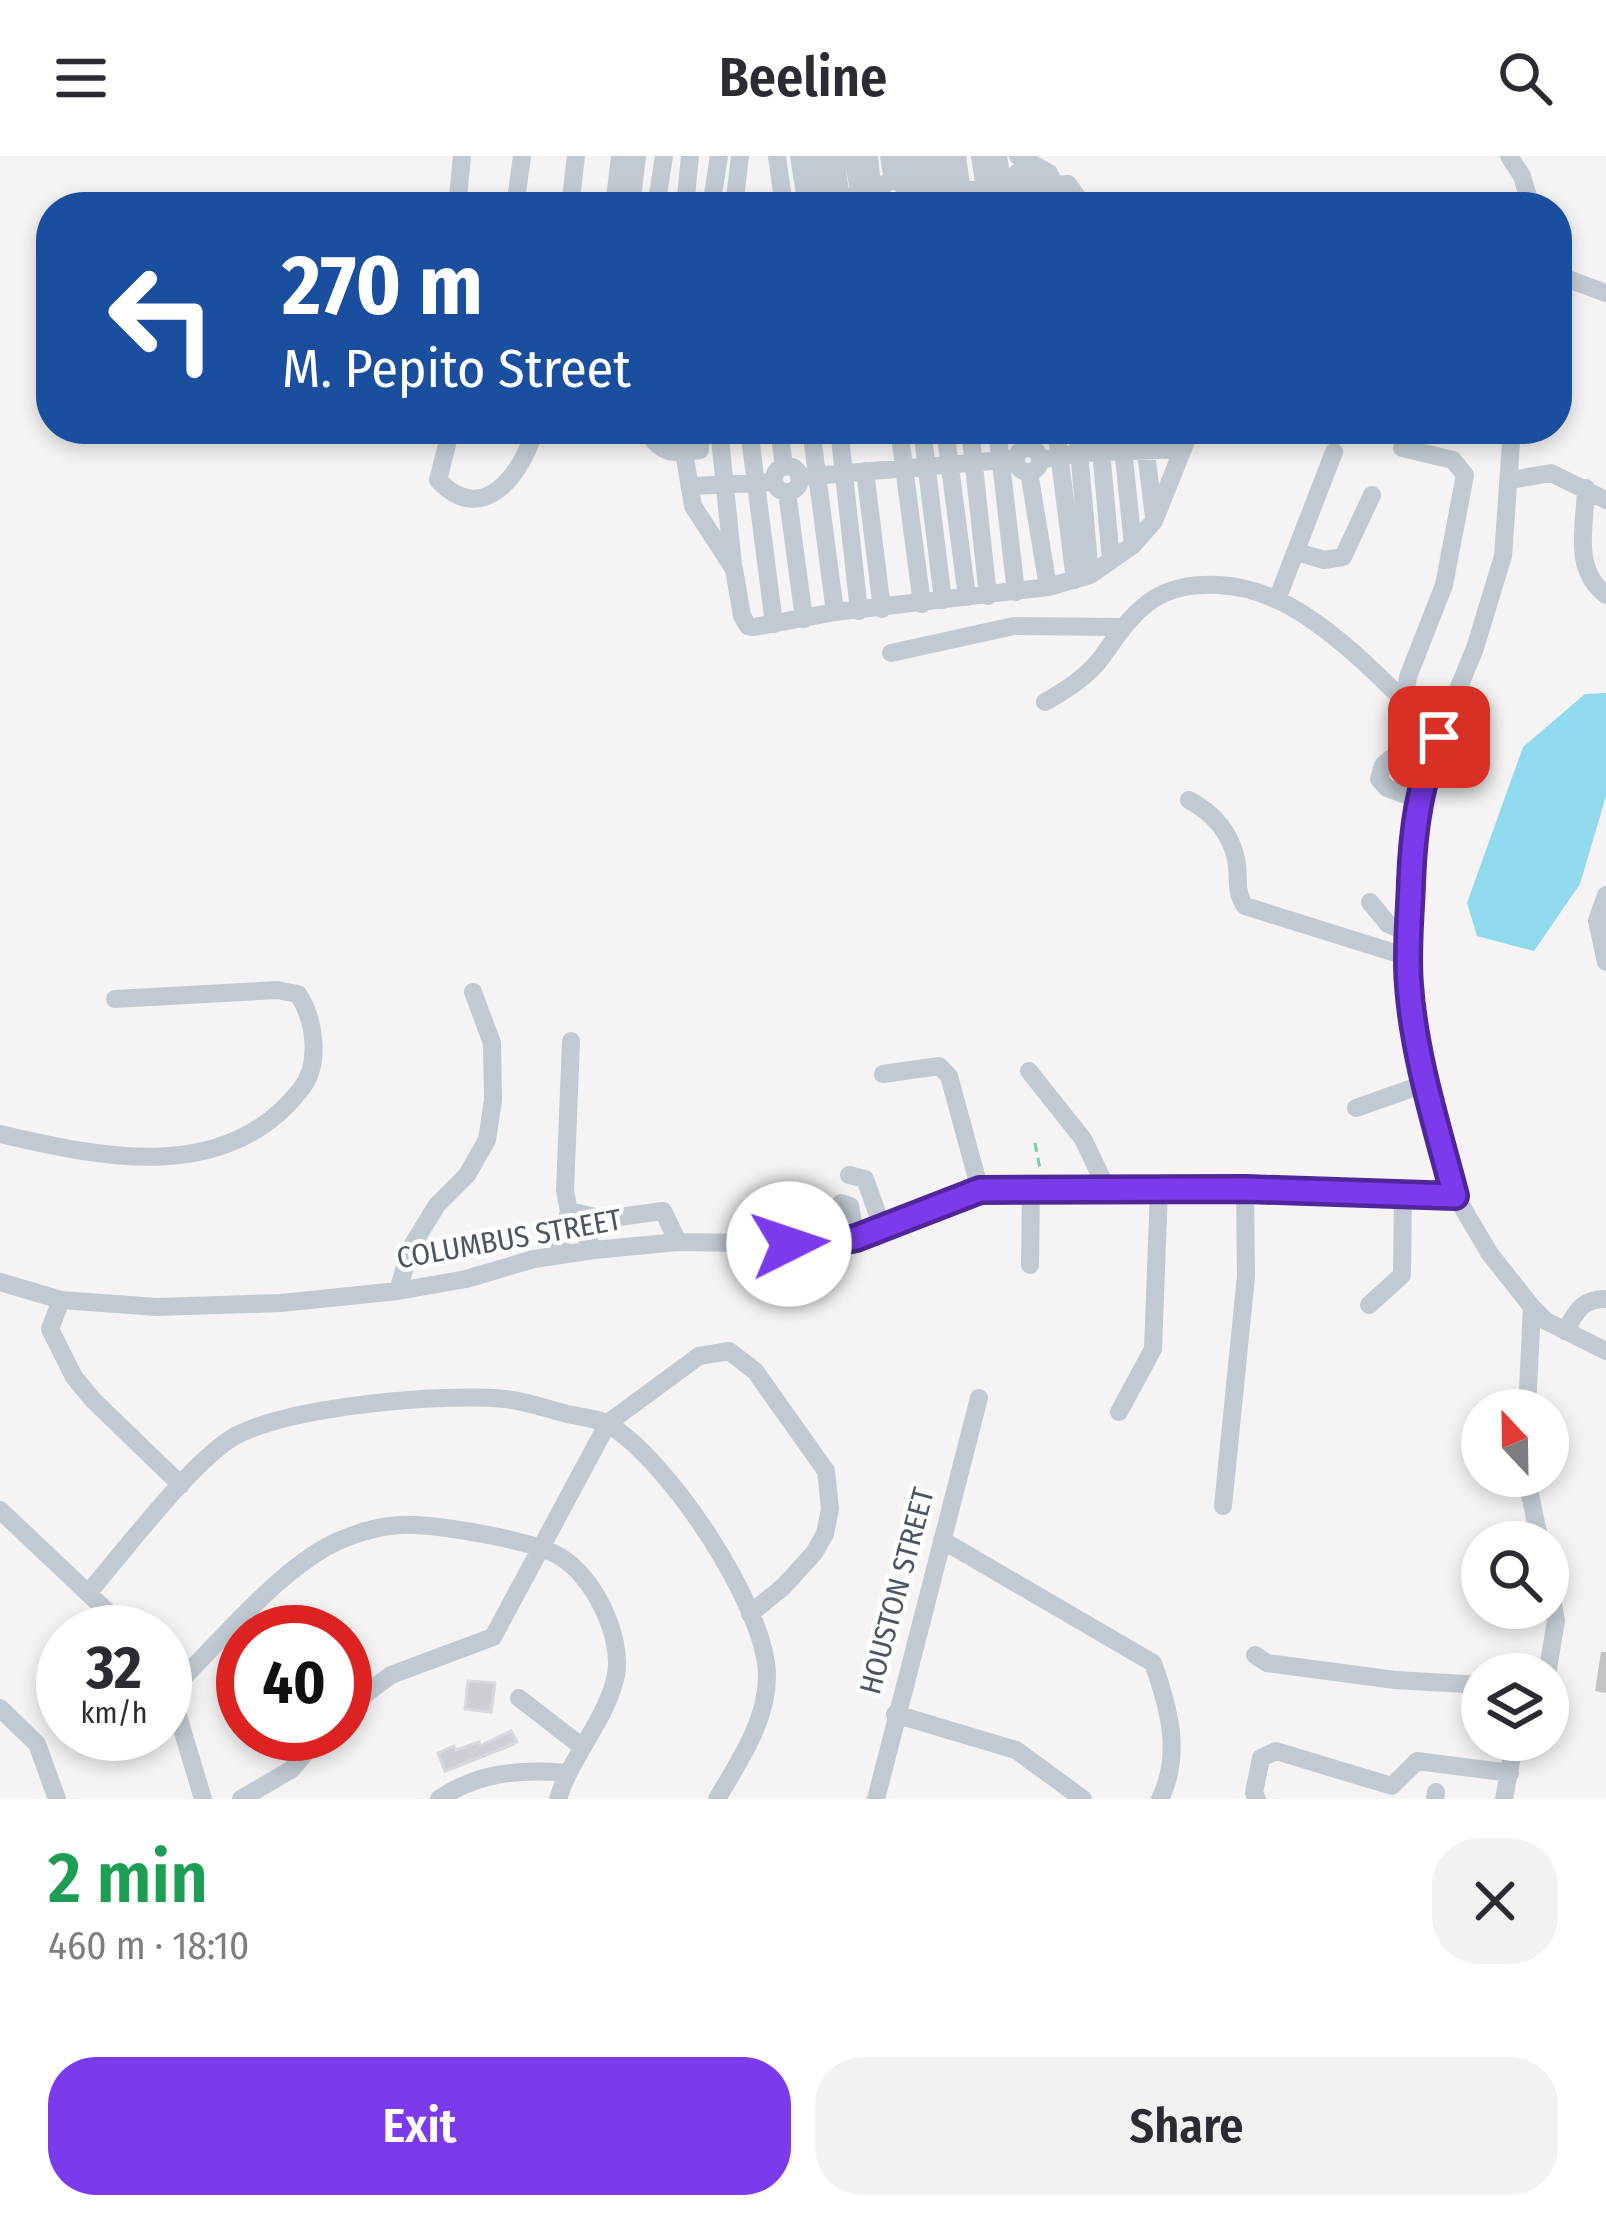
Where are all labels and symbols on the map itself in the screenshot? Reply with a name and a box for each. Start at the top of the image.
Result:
pin [1388,686,1490,788]
position arrow [726,1181,852,1307]
street label: COLUMBUS STREET [394,1202,624,1276]
north arrow [1461,1389,1569,1497]
street label: HOUSTON STREET [852,1484,942,1698]
speed limit sign: 40 [216,1605,372,1761]

